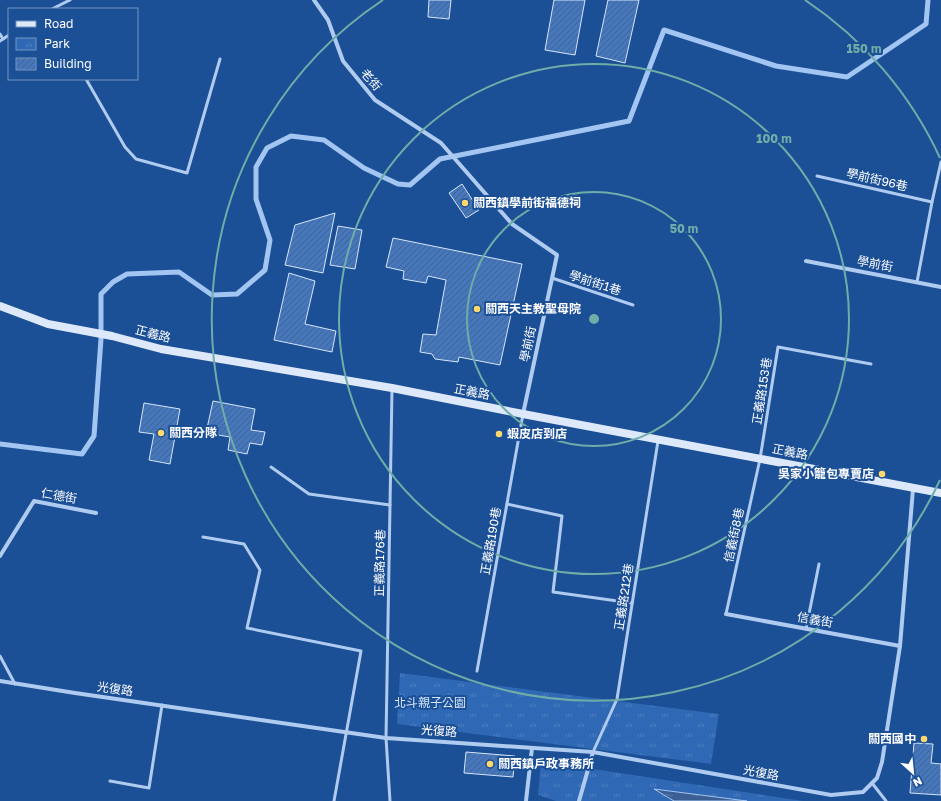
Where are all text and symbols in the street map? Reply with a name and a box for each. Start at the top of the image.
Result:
legend [8,8,138,80]
text: Road [44,16,73,31]
text: Park [44,36,70,51]
text: 150 m [847,41,881,56]
text: Building [44,56,92,71]
street label: 老街 [358,66,385,94]
text: 100 m [756,131,792,146]
street label: 學前街96巷 [845,165,909,194]
place label: 關西鎮學前街福德祠 [473,195,581,210]
marker: 關西鎮學前街福德祠 [460,198,470,208]
text: 50 m [670,221,698,236]
street label: 學前街 [856,253,894,274]
street label: 學前街1巷 [567,267,623,298]
place label: 關西天主教聖母院 [485,301,581,316]
marker: 關西天主教聖母院 [472,304,482,314]
centre of rings [587,312,601,326]
street label: 正義路 [134,322,172,345]
street label: 學前街 [516,325,539,363]
street label: 正義路153巷 [749,356,774,426]
street label: 正義路 [453,381,491,402]
place label: 關西分隊 [169,425,217,440]
place label: 蝦皮店到店 [507,426,567,441]
marker: 關西分隊 [156,428,166,438]
marker: 蝦皮店到店 [494,429,504,439]
street label: 正義路 [771,441,809,462]
place label: 吳家小籠包專賣店 [778,466,874,481]
marker: 吳家小籠包專賣店 [877,469,887,479]
street label: 仁德街 [40,485,78,506]
street label: 正義路190巷 [477,506,504,576]
street label: 信義街8巷 [720,506,747,564]
street label: 正義路176巷 [371,529,388,597]
street label: 正義路212巷 [611,562,636,632]
street label: 信義街 [796,609,834,630]
street label: 光復路 [96,679,134,698]
park label: 北斗親子公園 [394,695,466,710]
street label: 光復路 [421,722,458,739]
place label: 關西國中 [868,731,916,746]
marker: 關西國中 [919,734,929,744]
north arrow [893,753,933,793]
place label: 關西鎮戶政事務所 [498,756,594,771]
marker: 關西鎮戶政事務所 [485,759,495,769]
street label: 光復路 [742,762,780,783]
text: N [911,775,924,790]

